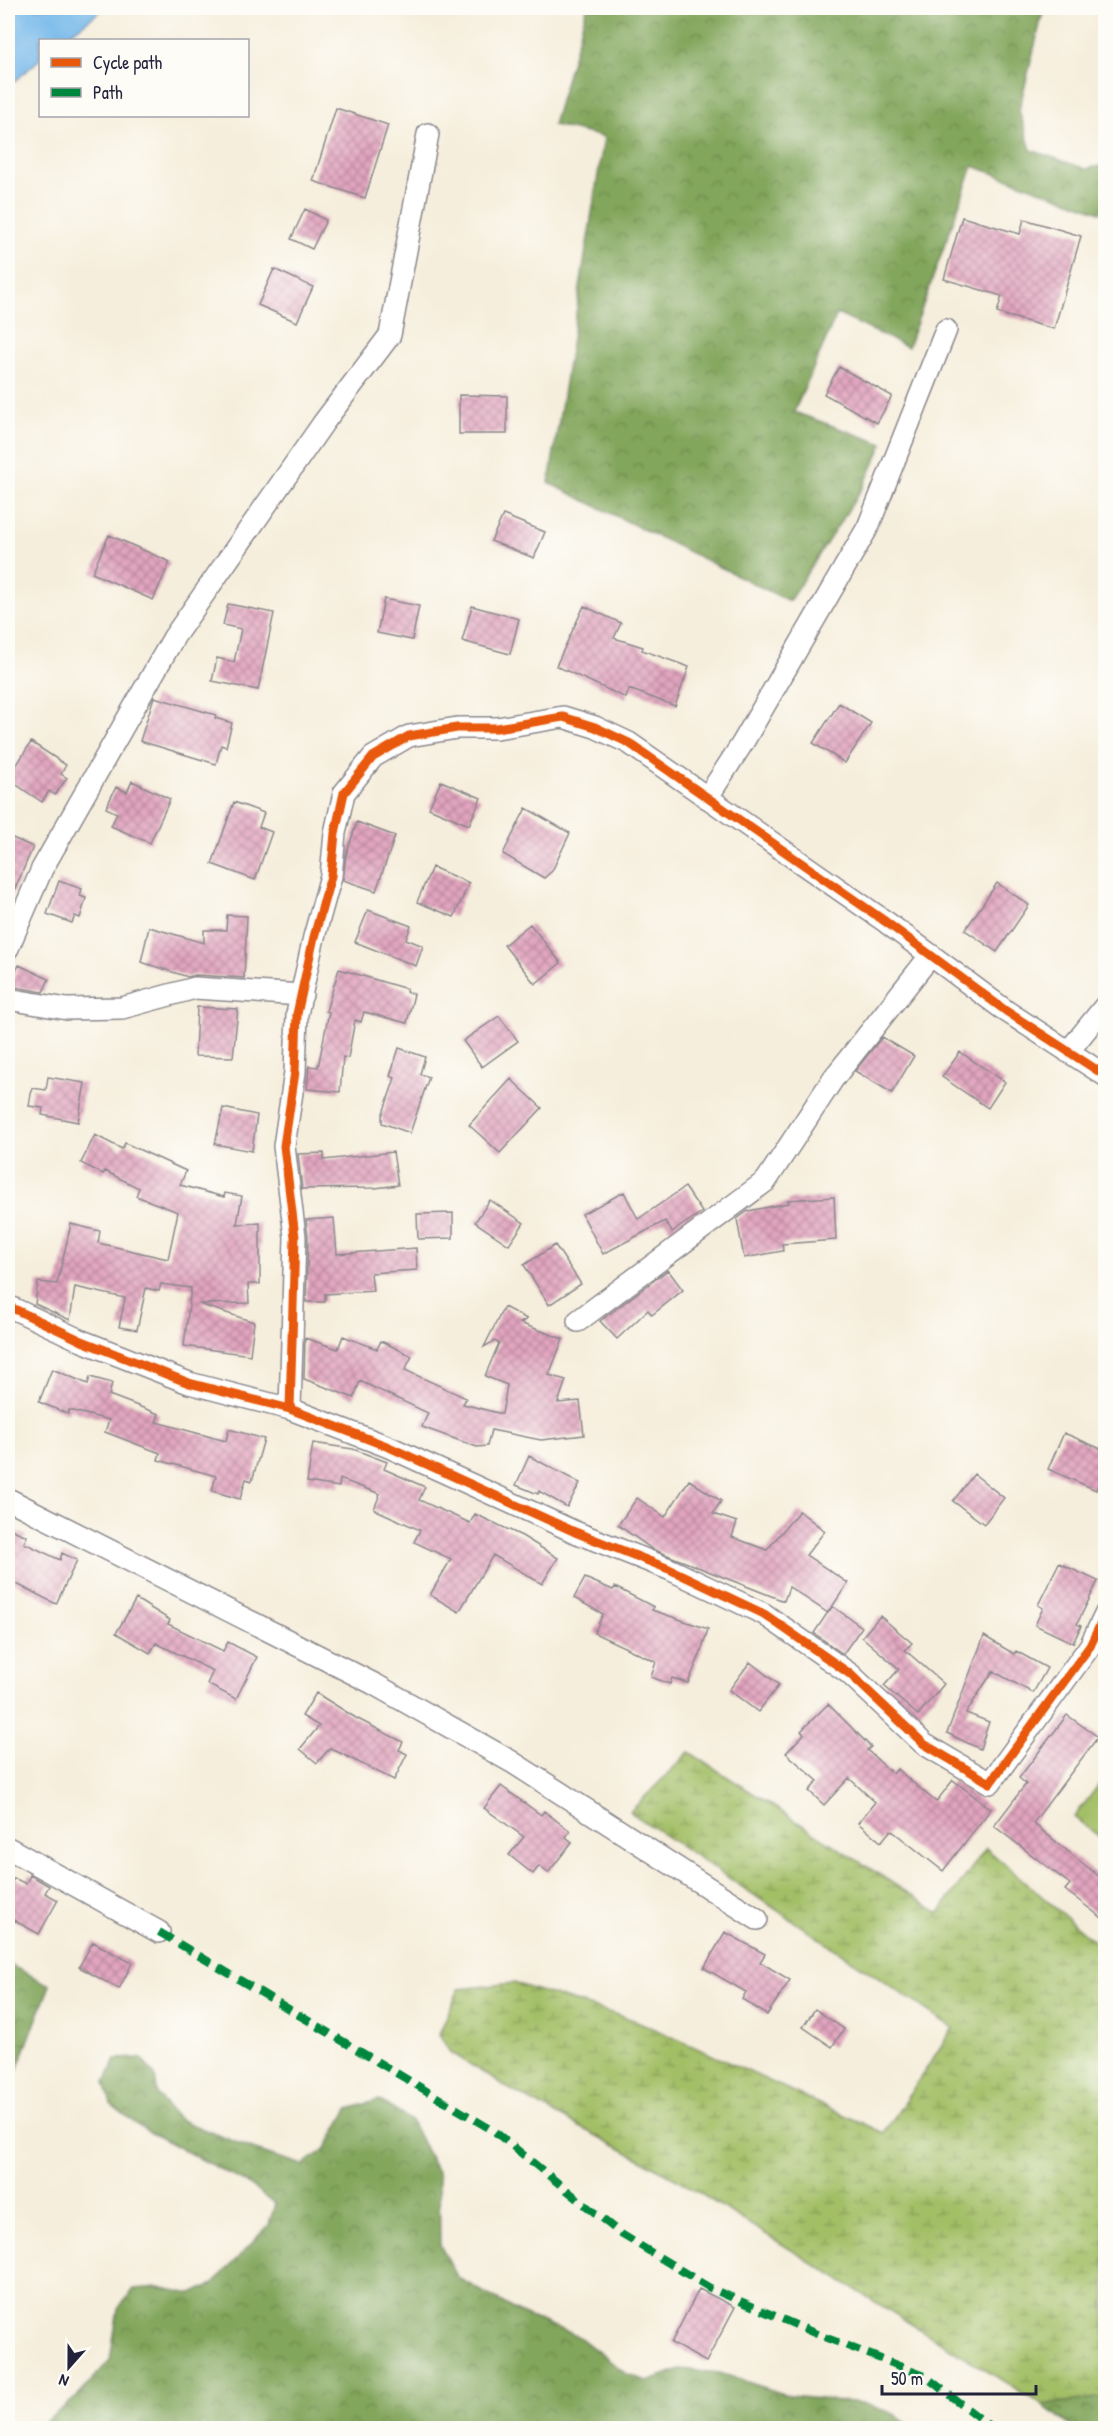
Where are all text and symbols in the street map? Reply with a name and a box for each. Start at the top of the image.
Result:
legend [39,39,249,117]
text: Cycle path [93,50,163,75]
text: Path [93,80,123,105]
north arrow [39,2337,99,2397]
scale bar [882,2358,1036,2396]
text: 50 m [891,2366,923,2391]
text: N [55,2369,72,2393]

